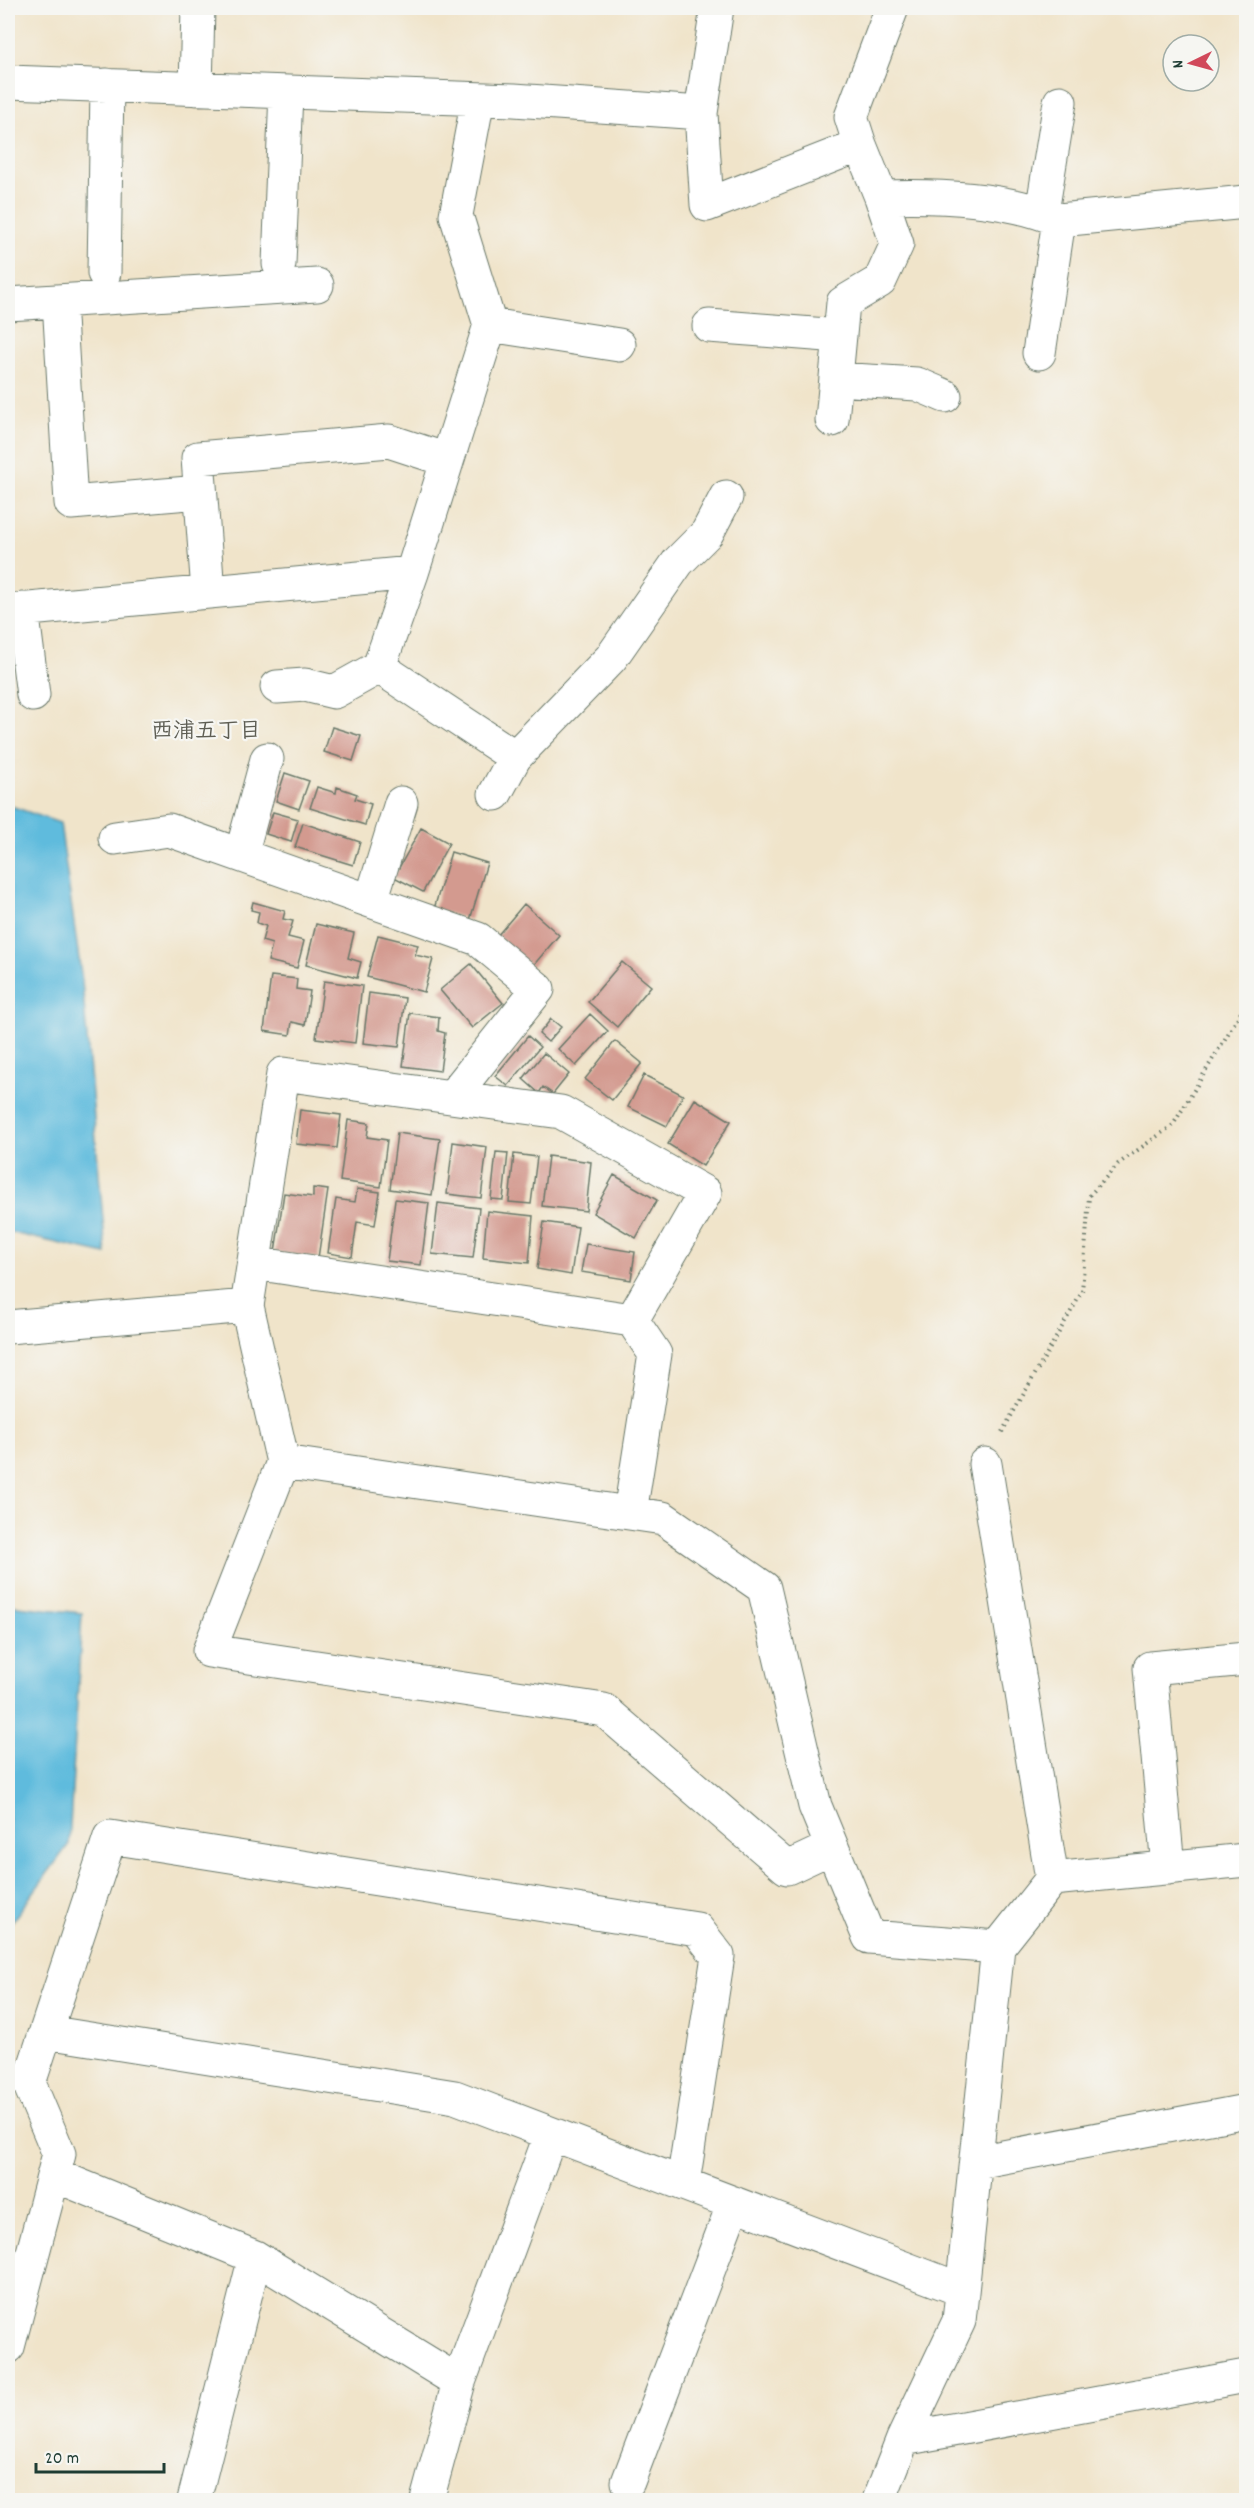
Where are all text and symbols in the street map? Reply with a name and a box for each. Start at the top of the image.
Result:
north arrow [1161,33,1221,93]
text: N [1167,59,1190,69]
district label: 西浦五丁目 [151,717,261,748]
scale bar [36,2436,164,2474]
text: 20 m [45,2447,79,2472]

